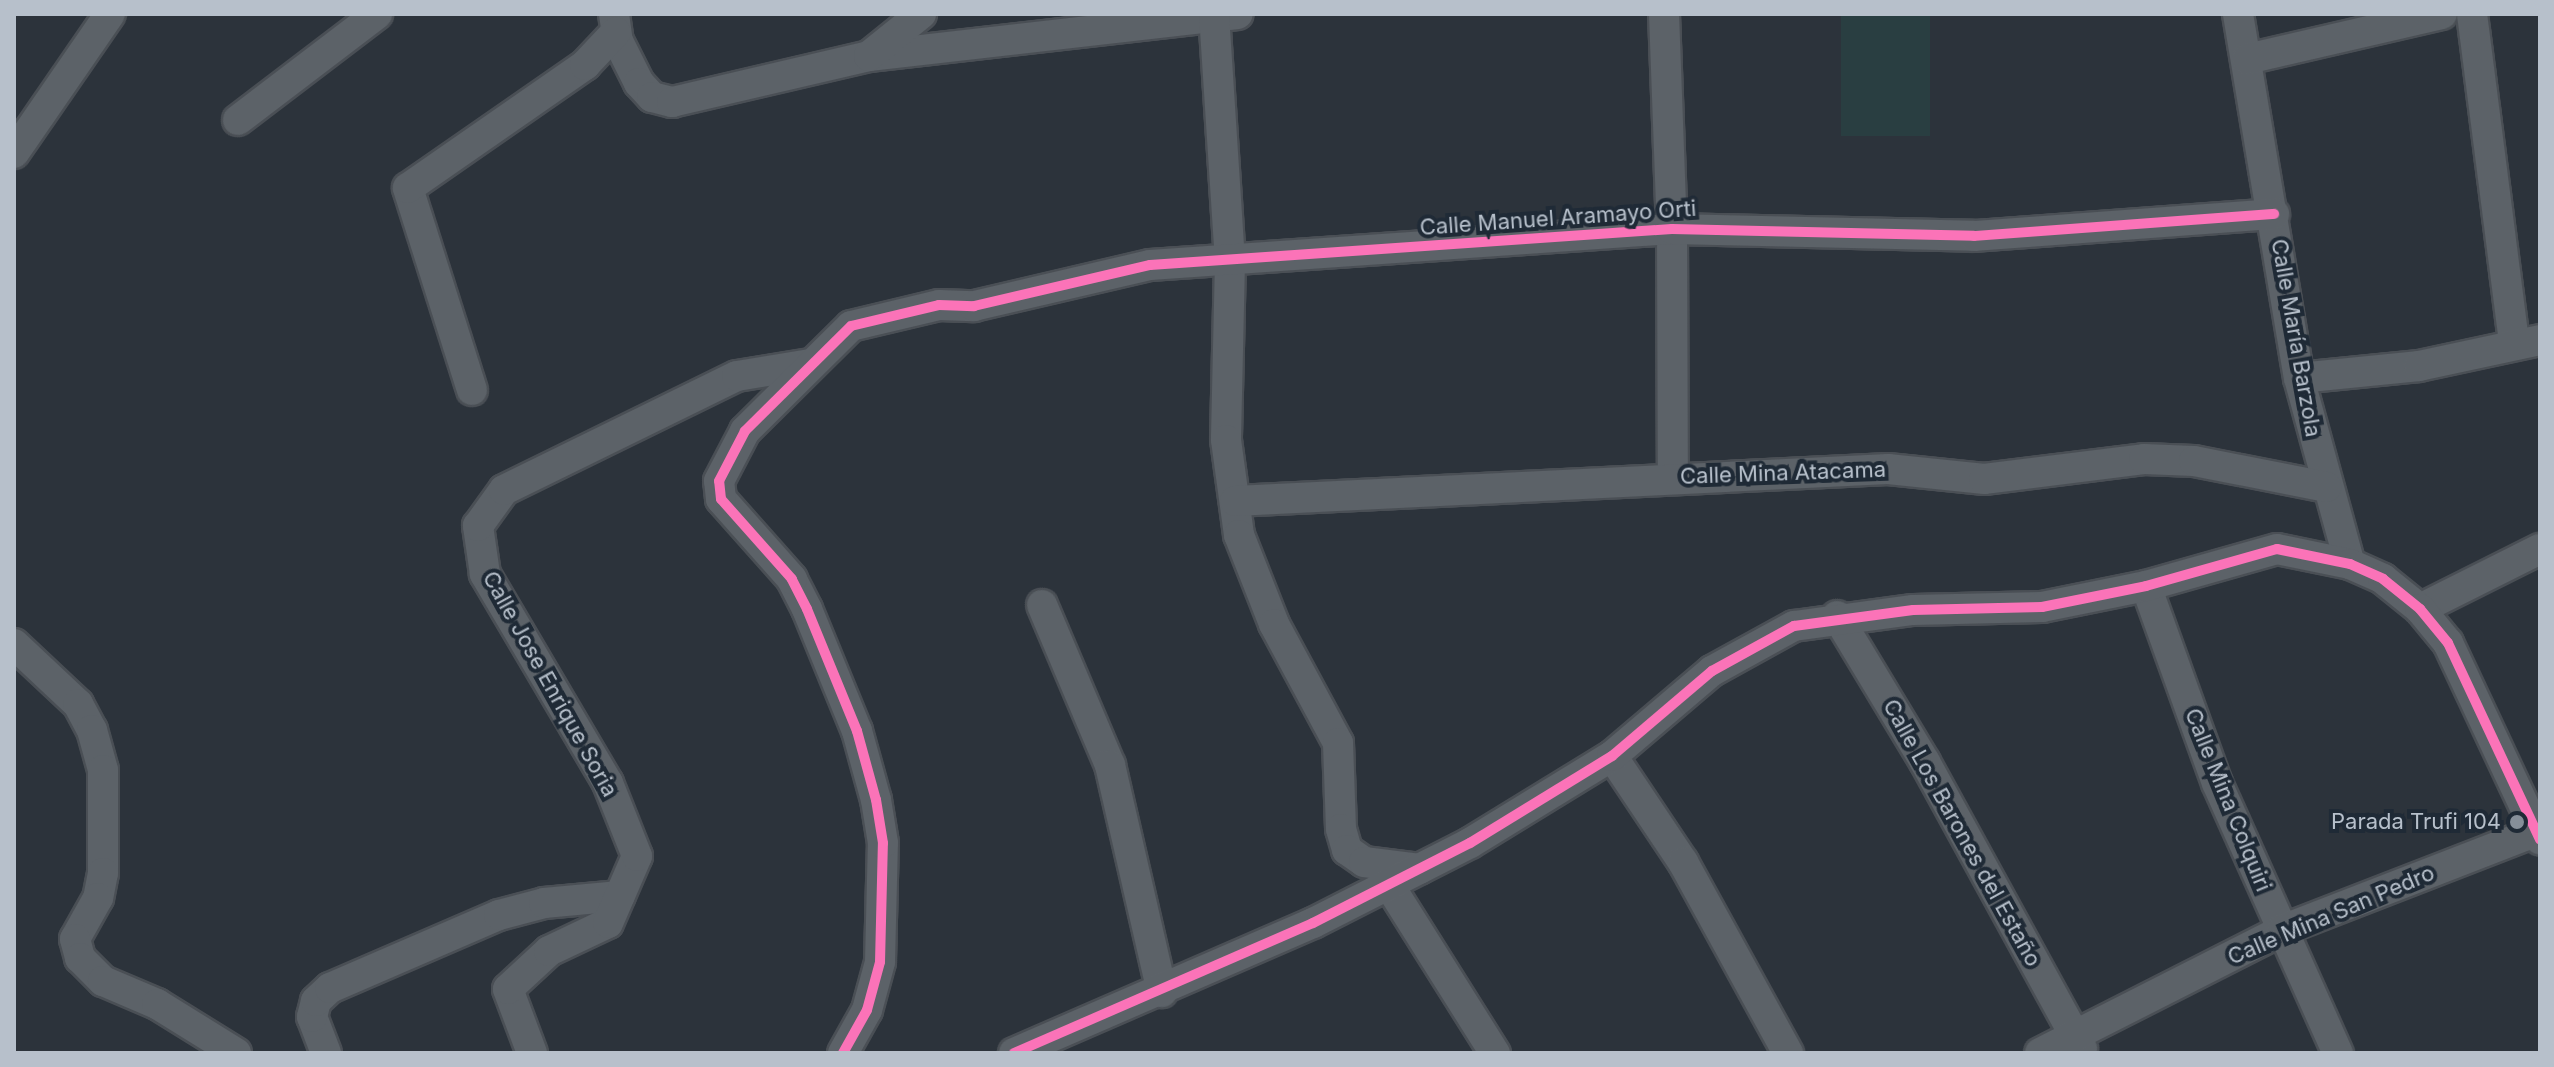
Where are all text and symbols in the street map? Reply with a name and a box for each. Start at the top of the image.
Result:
street label: Calle Manuel Aramayo Orti [1419,195,1697,241]
street label: Calle María Barzola [2266,237,2326,439]
street label: Calle Mina Atacama [1680,456,1886,490]
street label: Calle Jose Enrique Soria [477,567,623,801]
street label: Calle Los Barones del Estaño [1877,695,2047,971]
street label: Calle Mina Colquiri [2179,705,2277,895]
place label: Parada Trufi 104 [2331,809,2501,835]
marker: Parada Trufi 104 [2508,813,2526,831]
street label: Calle Mina San Pedro [2224,860,2438,970]

